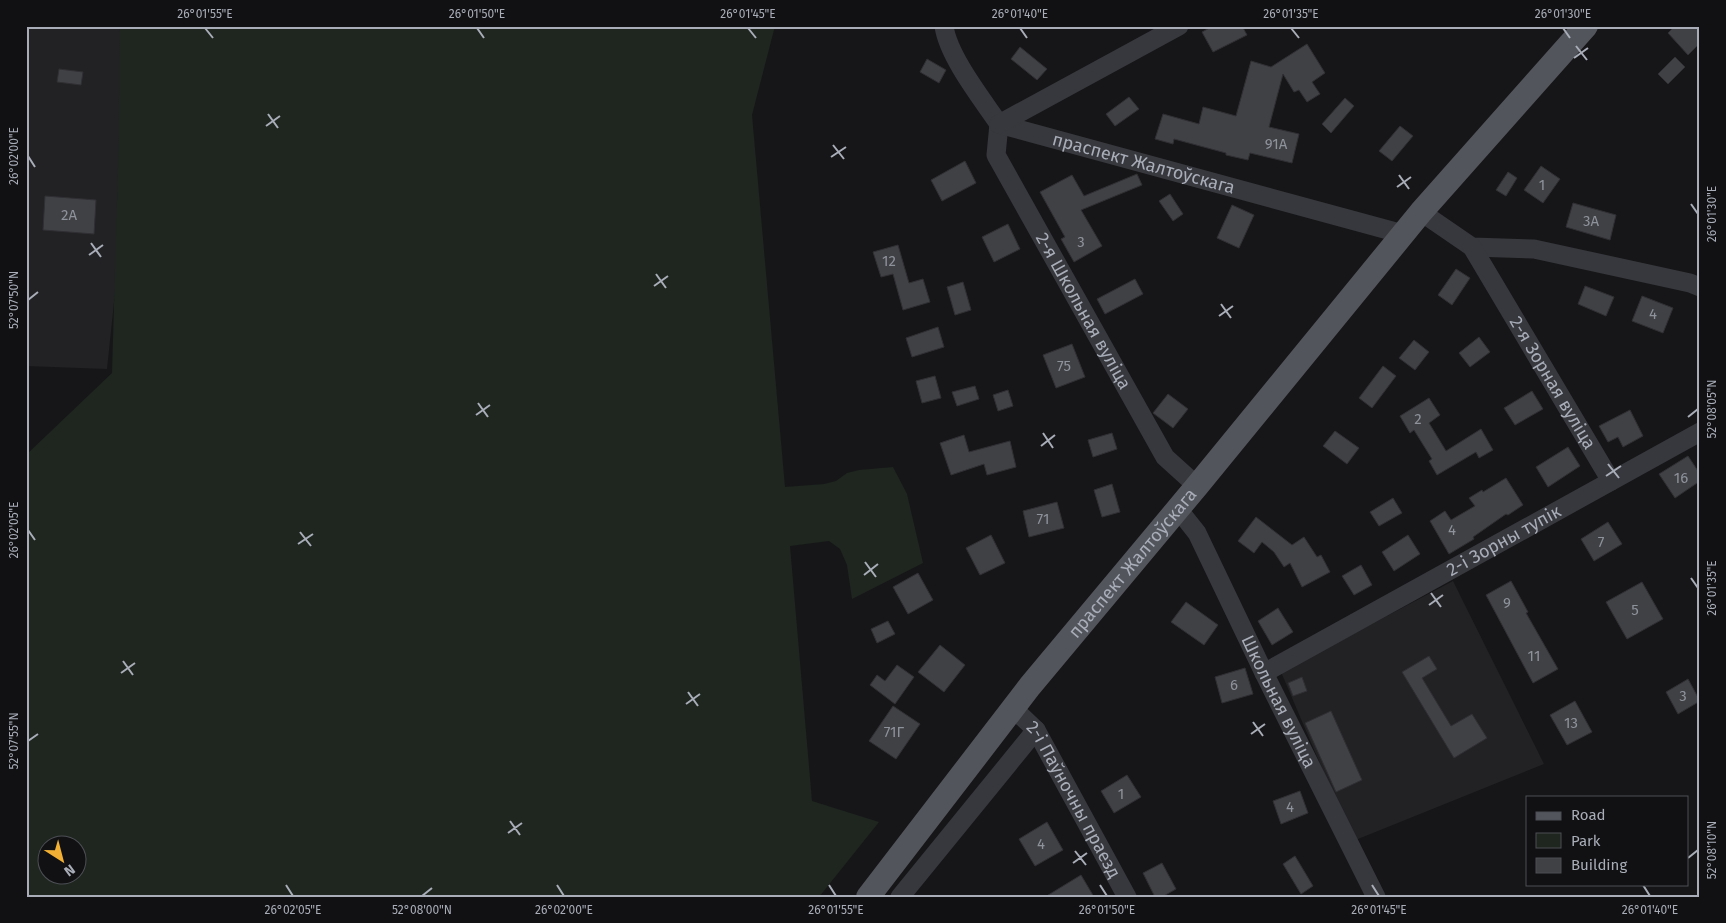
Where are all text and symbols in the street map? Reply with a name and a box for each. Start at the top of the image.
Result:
text: 26°01'55"E [177,7,233,21]
text: 26°01'50"E [449,7,505,21]
text: 26°01'45"E [720,7,776,21]
text: 26°01'40"E [992,7,1048,21]
text: 26°01'35"E [1263,7,1319,21]
text: 26°01'30"E [1535,7,1591,21]
text: 26°02'00"E [7,127,21,185]
street label: праспект Жалтоўскага [1050,128,1237,199]
house number: 91А [1265,135,1288,153]
house number: 1 [1539,176,1545,194]
text: 26°01'30"E [1705,186,1719,242]
house number: 2А [61,206,77,224]
house number: 3А [1583,212,1599,230]
street label: 2-я Школьная вуліца [1031,229,1136,393]
house number: 3 [1077,233,1085,251]
house number: 12 [882,252,896,270]
text: 52°07'50"N [7,271,21,329]
house number: 4 [1649,305,1657,323]
street label: 2-я Зорная вуліца [1505,312,1601,453]
house number: 75 [1057,357,1071,375]
text: 52°08'05"N [1705,379,1719,439]
house number: 2 [1414,410,1422,428]
house number: 16 [1674,469,1688,487]
street label: праспект Жалтоўскага [1064,484,1201,643]
street label: 2-і Зорны тупік [1443,500,1565,581]
text: 26°02'05"E [7,501,21,559]
house number: 71 [1037,510,1049,528]
house number: 4 [1448,521,1456,539]
house number: 7 [1598,533,1605,551]
text: 26°01'35"E [1705,560,1719,616]
house number: 9 [1503,594,1511,612]
house number: 5 [1631,601,1639,619]
street label: Школьная вуліца [1237,632,1321,772]
house number: 11 [1528,647,1540,665]
house number: 6 [1230,676,1238,694]
house number: 3 [1679,687,1687,705]
text: 52°07'55"N [7,712,21,770]
house number: 13 [1564,714,1578,732]
street label: 2-і Паўночны праезд [1022,716,1126,882]
house number: 71Г [884,723,905,741]
house number: 1 [1118,785,1124,803]
legend [1526,796,1688,886]
house number: 4 [1286,798,1294,816]
text: Road [1571,806,1606,824]
text: 52°08'10"N [1705,821,1719,879]
text: Park [1571,832,1601,850]
house number: 4 [1037,835,1045,853]
north arrow [38,836,88,886]
text: Building [1571,856,1627,874]
text: N [61,861,78,880]
text: 26°02'05"E [264,903,322,917]
text: 52°08'00"N [392,903,452,917]
text: 26°02'00"E [535,903,593,917]
text: 26°01'55"E [808,903,864,917]
text: 26°01'50"E [1079,903,1135,917]
text: 26°01'45"E [1351,903,1407,917]
text: 26°01'40"E [1622,903,1678,917]

